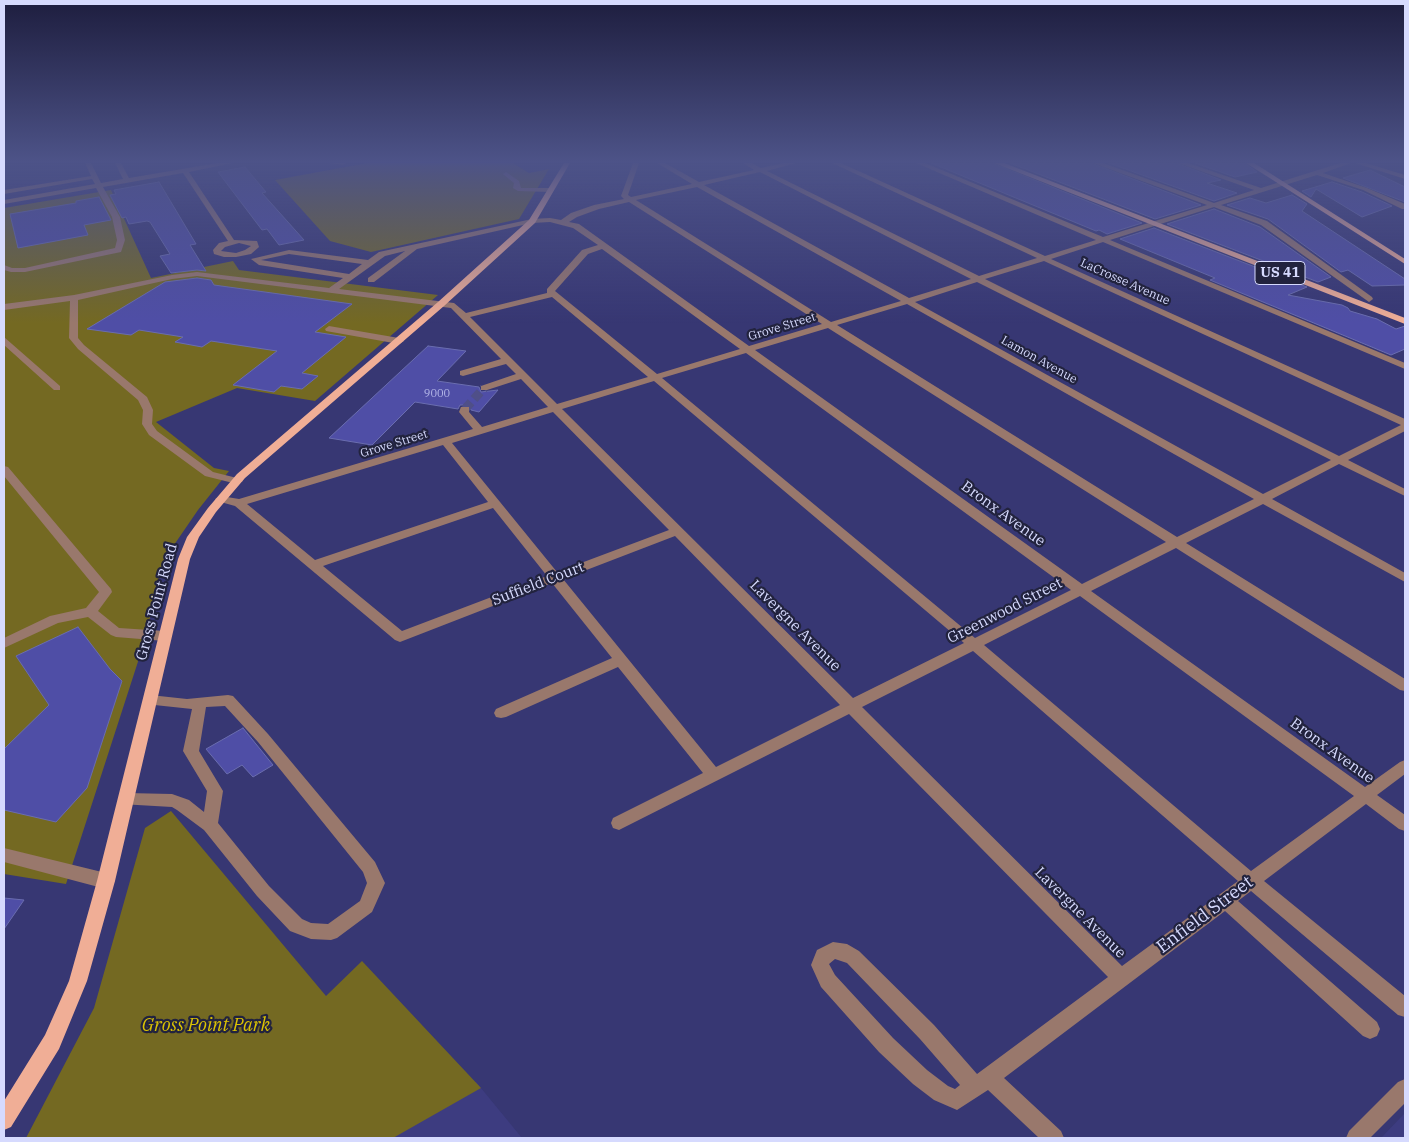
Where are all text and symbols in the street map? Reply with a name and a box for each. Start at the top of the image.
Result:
street label: LaCrosse Avenue [1078,256,1172,308]
road number: US 41 [1255,262,1305,284]
street label: Grove Street [747,310,817,344]
street label: Lamon Avenue [999,333,1079,387]
house number: 9000 [424,387,450,401]
street label: Grove Street [359,427,429,461]
street label: Bronx Avenue [958,478,1048,550]
street label: Gross Point Road [133,542,181,662]
street label: Suffield Court [489,558,587,610]
street label: Greenwood Street [945,574,1065,648]
street label: Lavergne Avenue [746,577,844,675]
street label: Bronx Avenue [1287,715,1377,787]
street label: Lavergne Avenue [1031,864,1129,962]
street label: Enfield Street [1153,872,1257,958]
park label: Gross Point Park [142,1015,270,1037]

